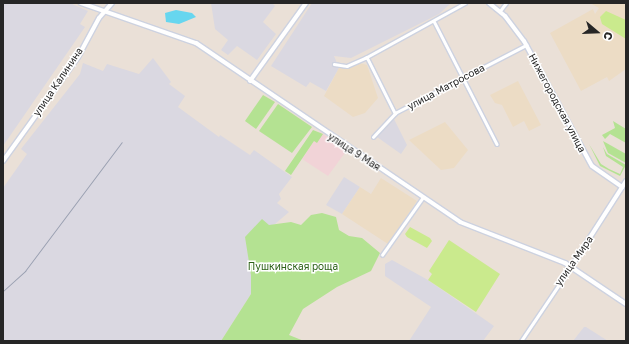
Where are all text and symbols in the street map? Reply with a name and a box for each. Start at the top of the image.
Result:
north arrow [577,12,617,52]
text: С [601,30,616,42]
street label: улица Калинина [31,45,85,119]
street label: Нижегородская улица [526,52,588,154]
street label: улица Матросова [405,62,487,112]
street label: улица 9 Мая [325,131,383,173]
street label: улица Мира [552,234,596,288]
park label: Пушкинская роща [248,261,338,273]

